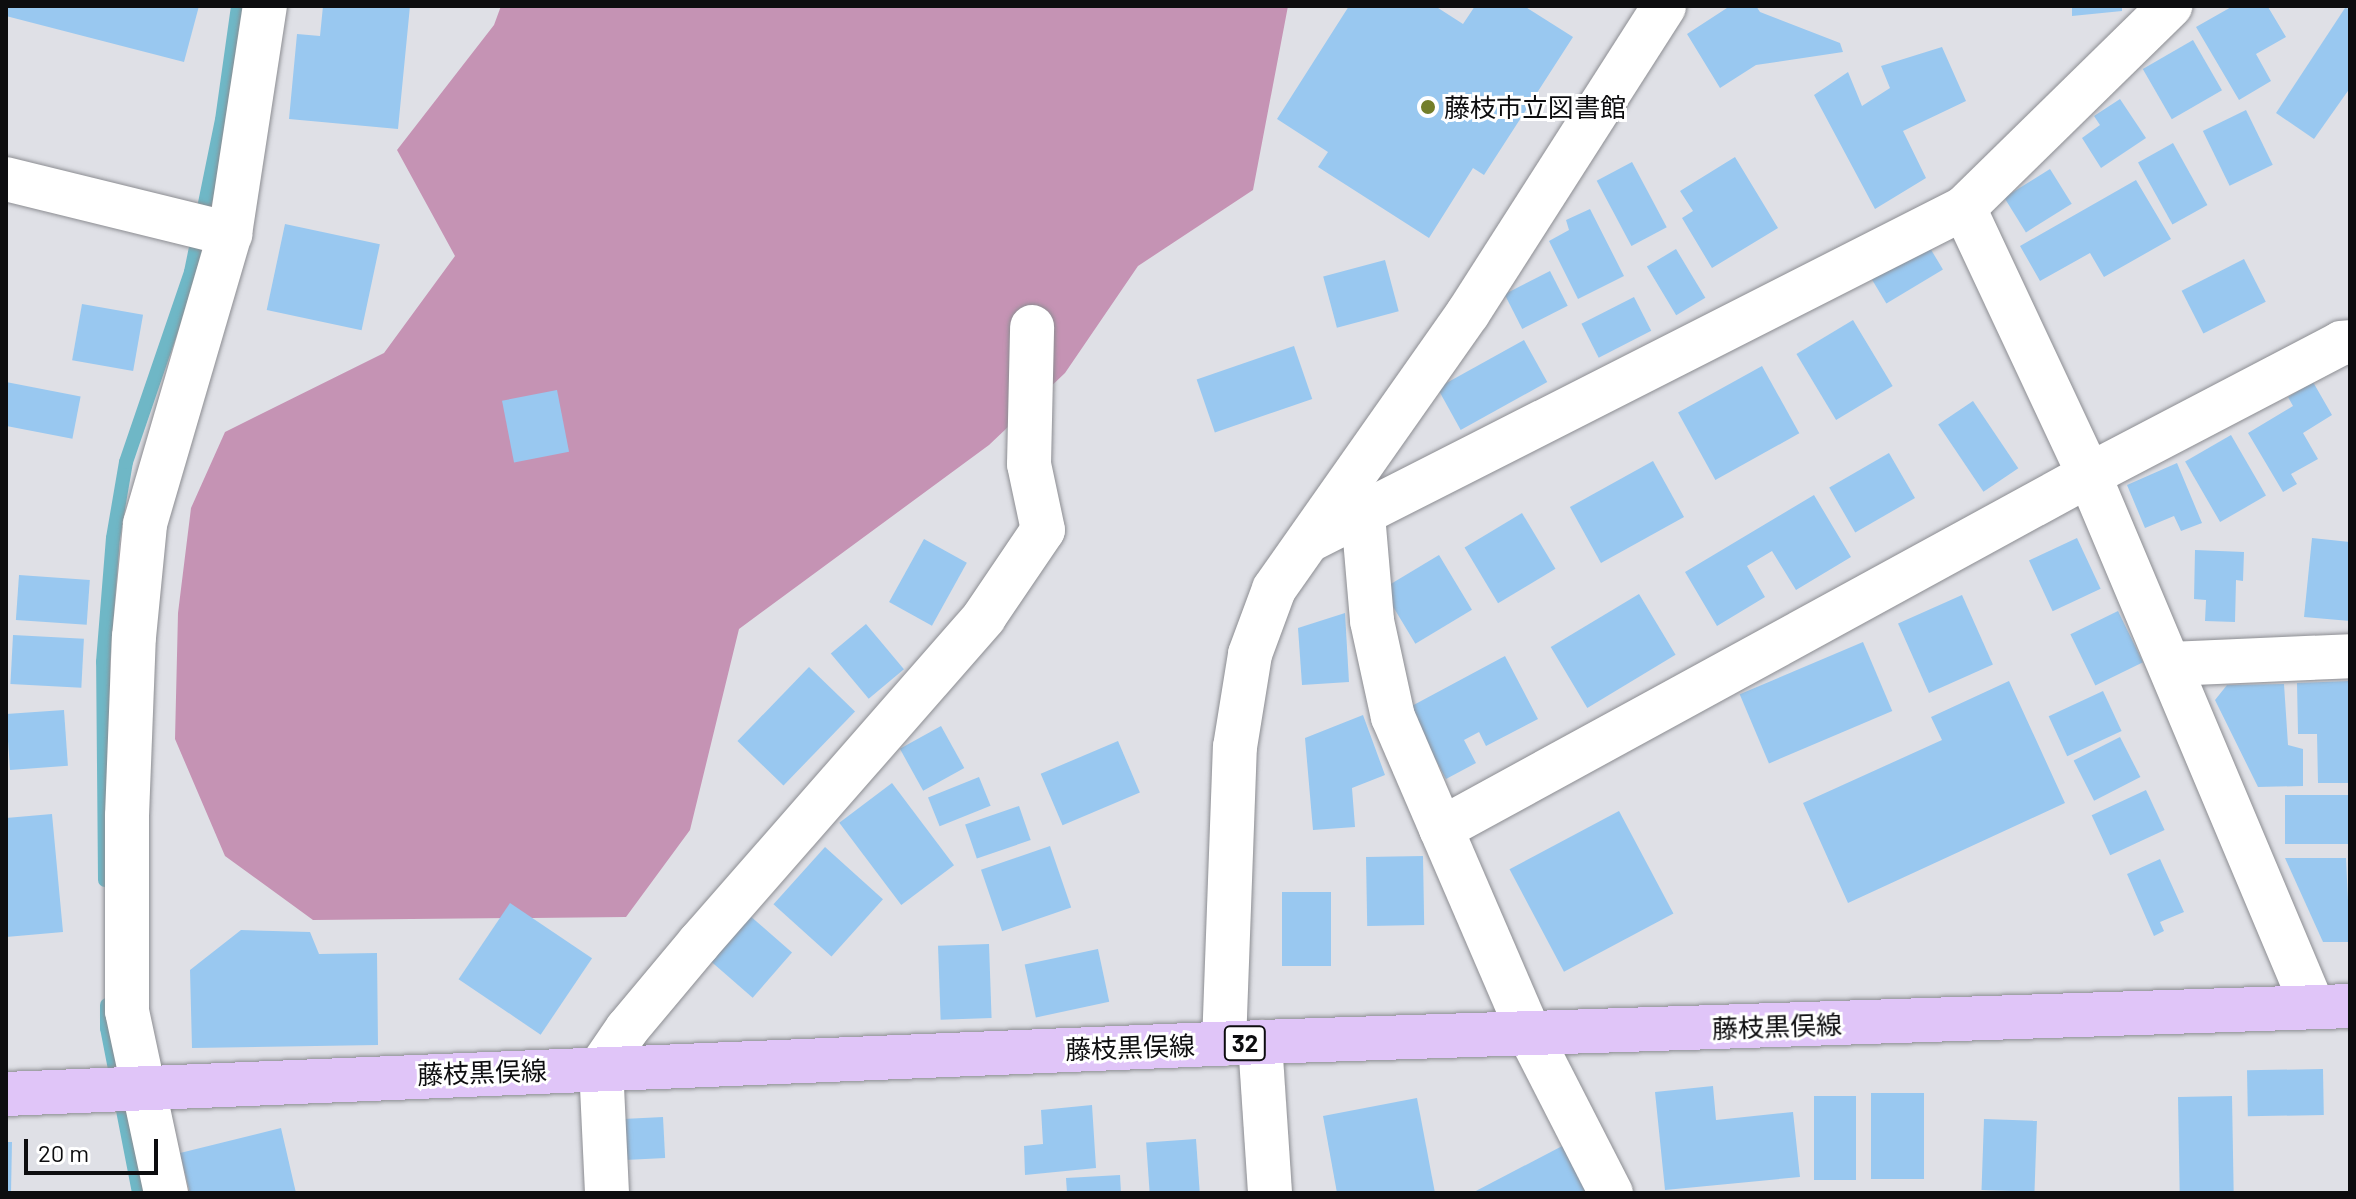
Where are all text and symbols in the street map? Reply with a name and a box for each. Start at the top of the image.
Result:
place label: 藤枝市立図書館 [1444,91,1626,123]
marker: 藤枝市立図書館 [1419,98,1437,116]
street label: 藤枝黒俣線 [1711,1008,1843,1044]
road number: 32 [1223,1023,1267,1063]
street label: 藤枝黒俣線 [1064,1029,1196,1065]
street label: 藤枝黒俣線 [416,1054,548,1090]
scale bar [28,1123,162,1173]
text: 20 m [38,1138,89,1167]

